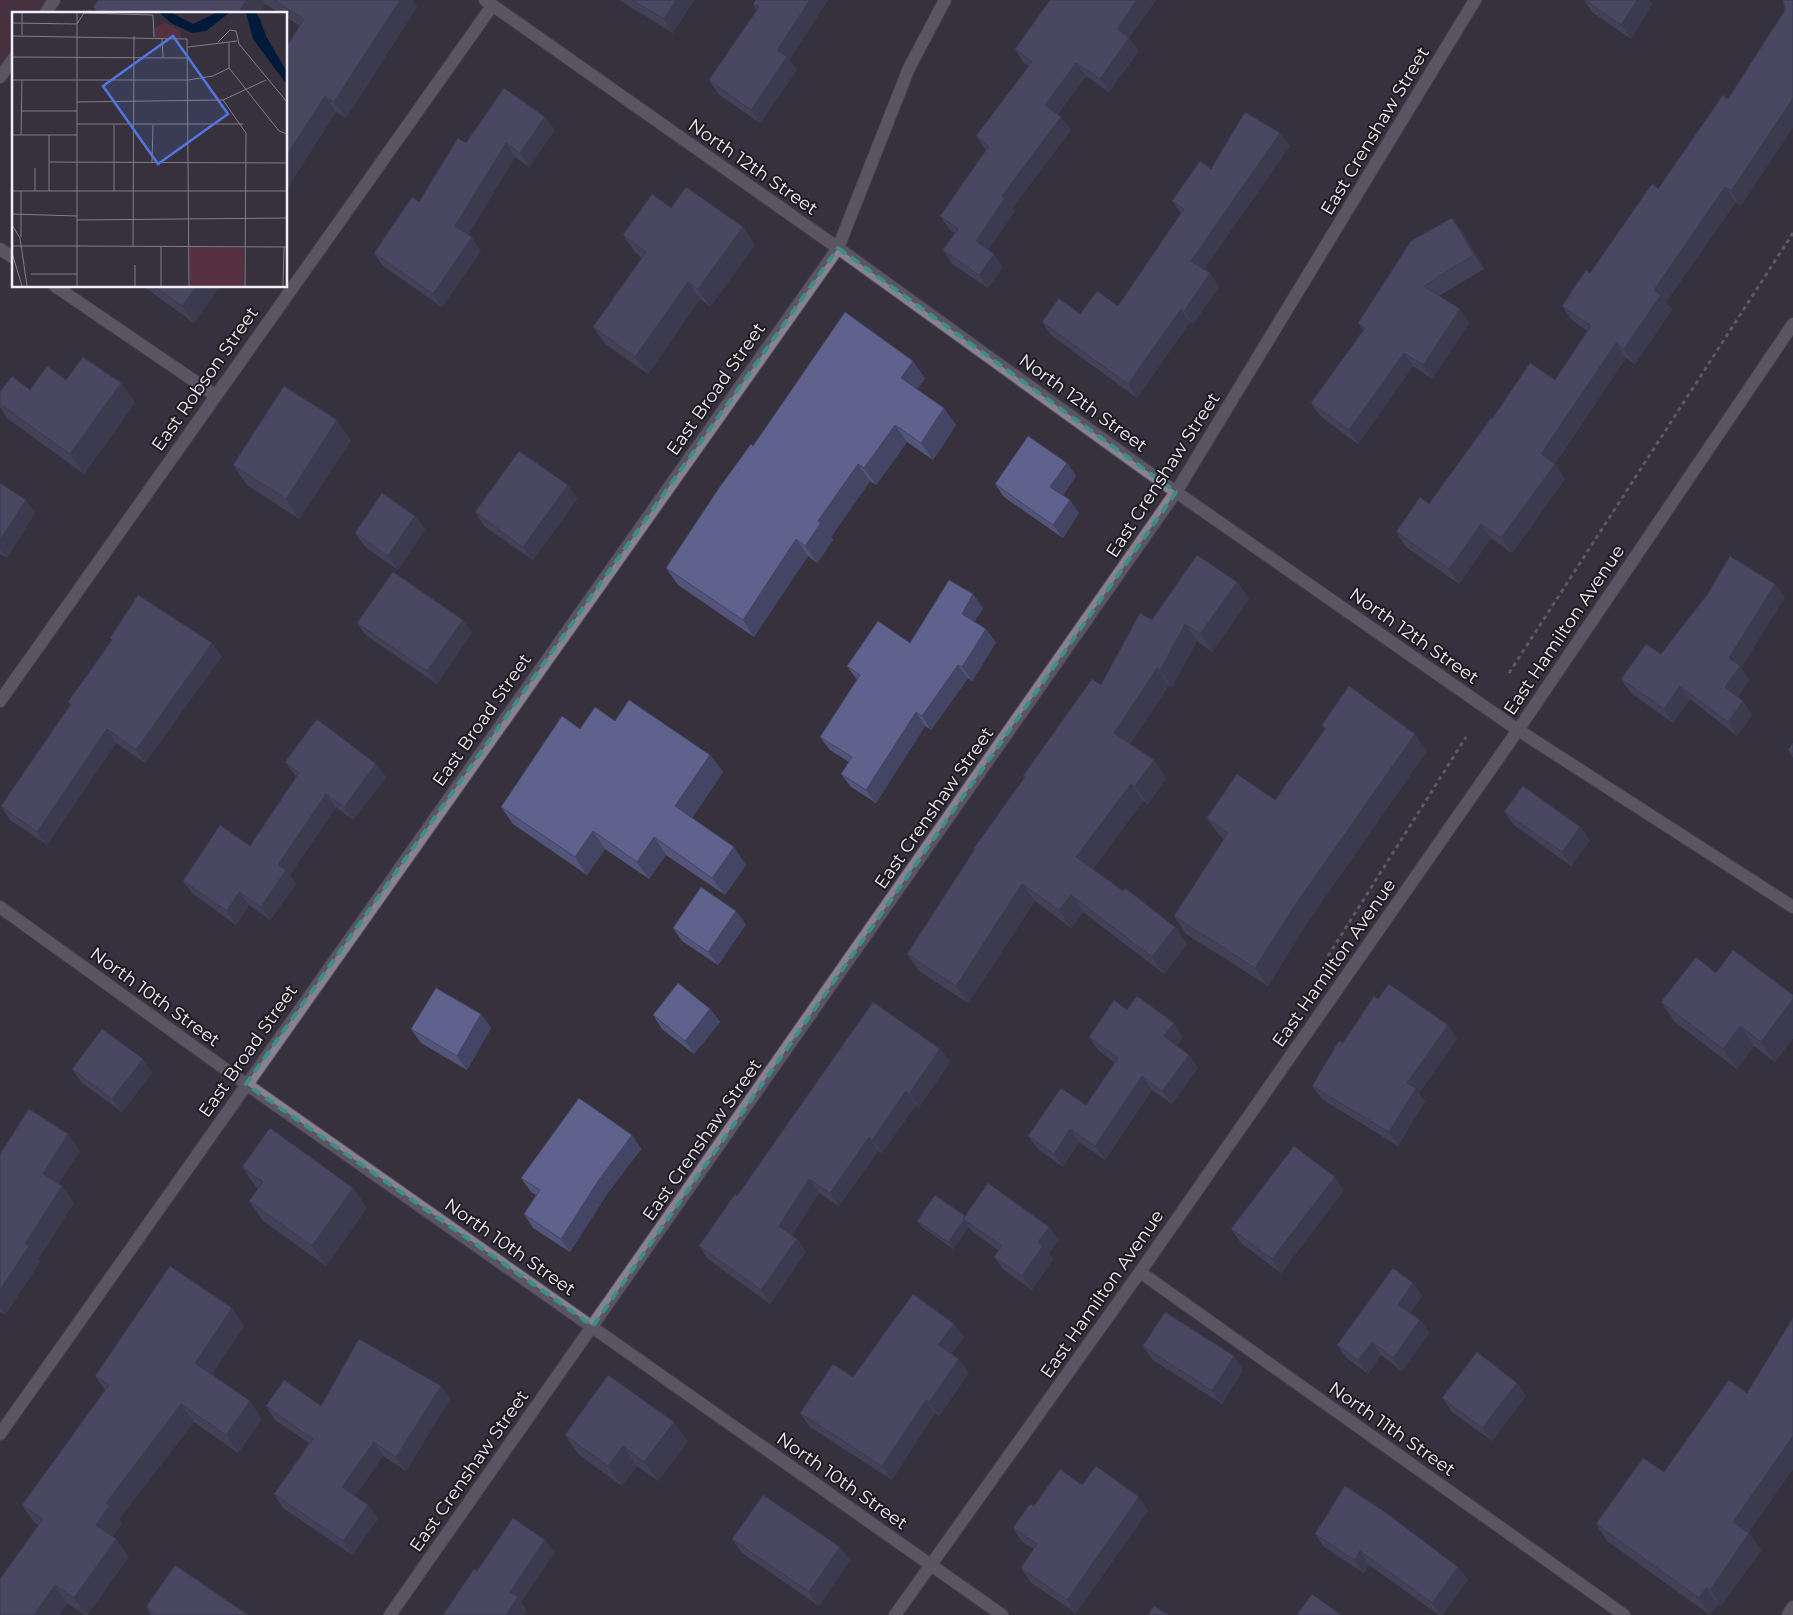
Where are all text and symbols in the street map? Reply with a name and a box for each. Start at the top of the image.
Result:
inset map [12,12,288,288]
street label: East Crenshaw Street [1316,43,1434,219]
street label: North 12th Street [684,114,822,220]
street label: East Robson Street [147,303,263,455]
street label: East Broad Street [662,318,770,460]
street label: North 12th Street [1015,349,1151,457]
street label: East Crenshaw Street [1101,388,1225,562]
street label: East Hamilton Avenue [1499,541,1629,719]
street label: North 12th Street [1345,583,1483,689]
street label: East Broad Street [428,649,536,791]
street label: East Crenshaw Street [870,723,998,893]
street label: East Hamilton Avenue [1268,875,1401,1051]
street label: North 10th Street [86,943,224,1051]
street label: East Broad Street [194,980,302,1122]
street label: East Crenshaw Street [638,1055,766,1225]
street label: North 10th Street [440,1194,580,1300]
street label: East Hamilton Avenue [1036,1206,1169,1382]
street label: North 11th Street [1325,1377,1459,1481]
street label: East Crenshaw Street [405,1386,533,1556]
street label: North 10th Street [772,1428,912,1534]

